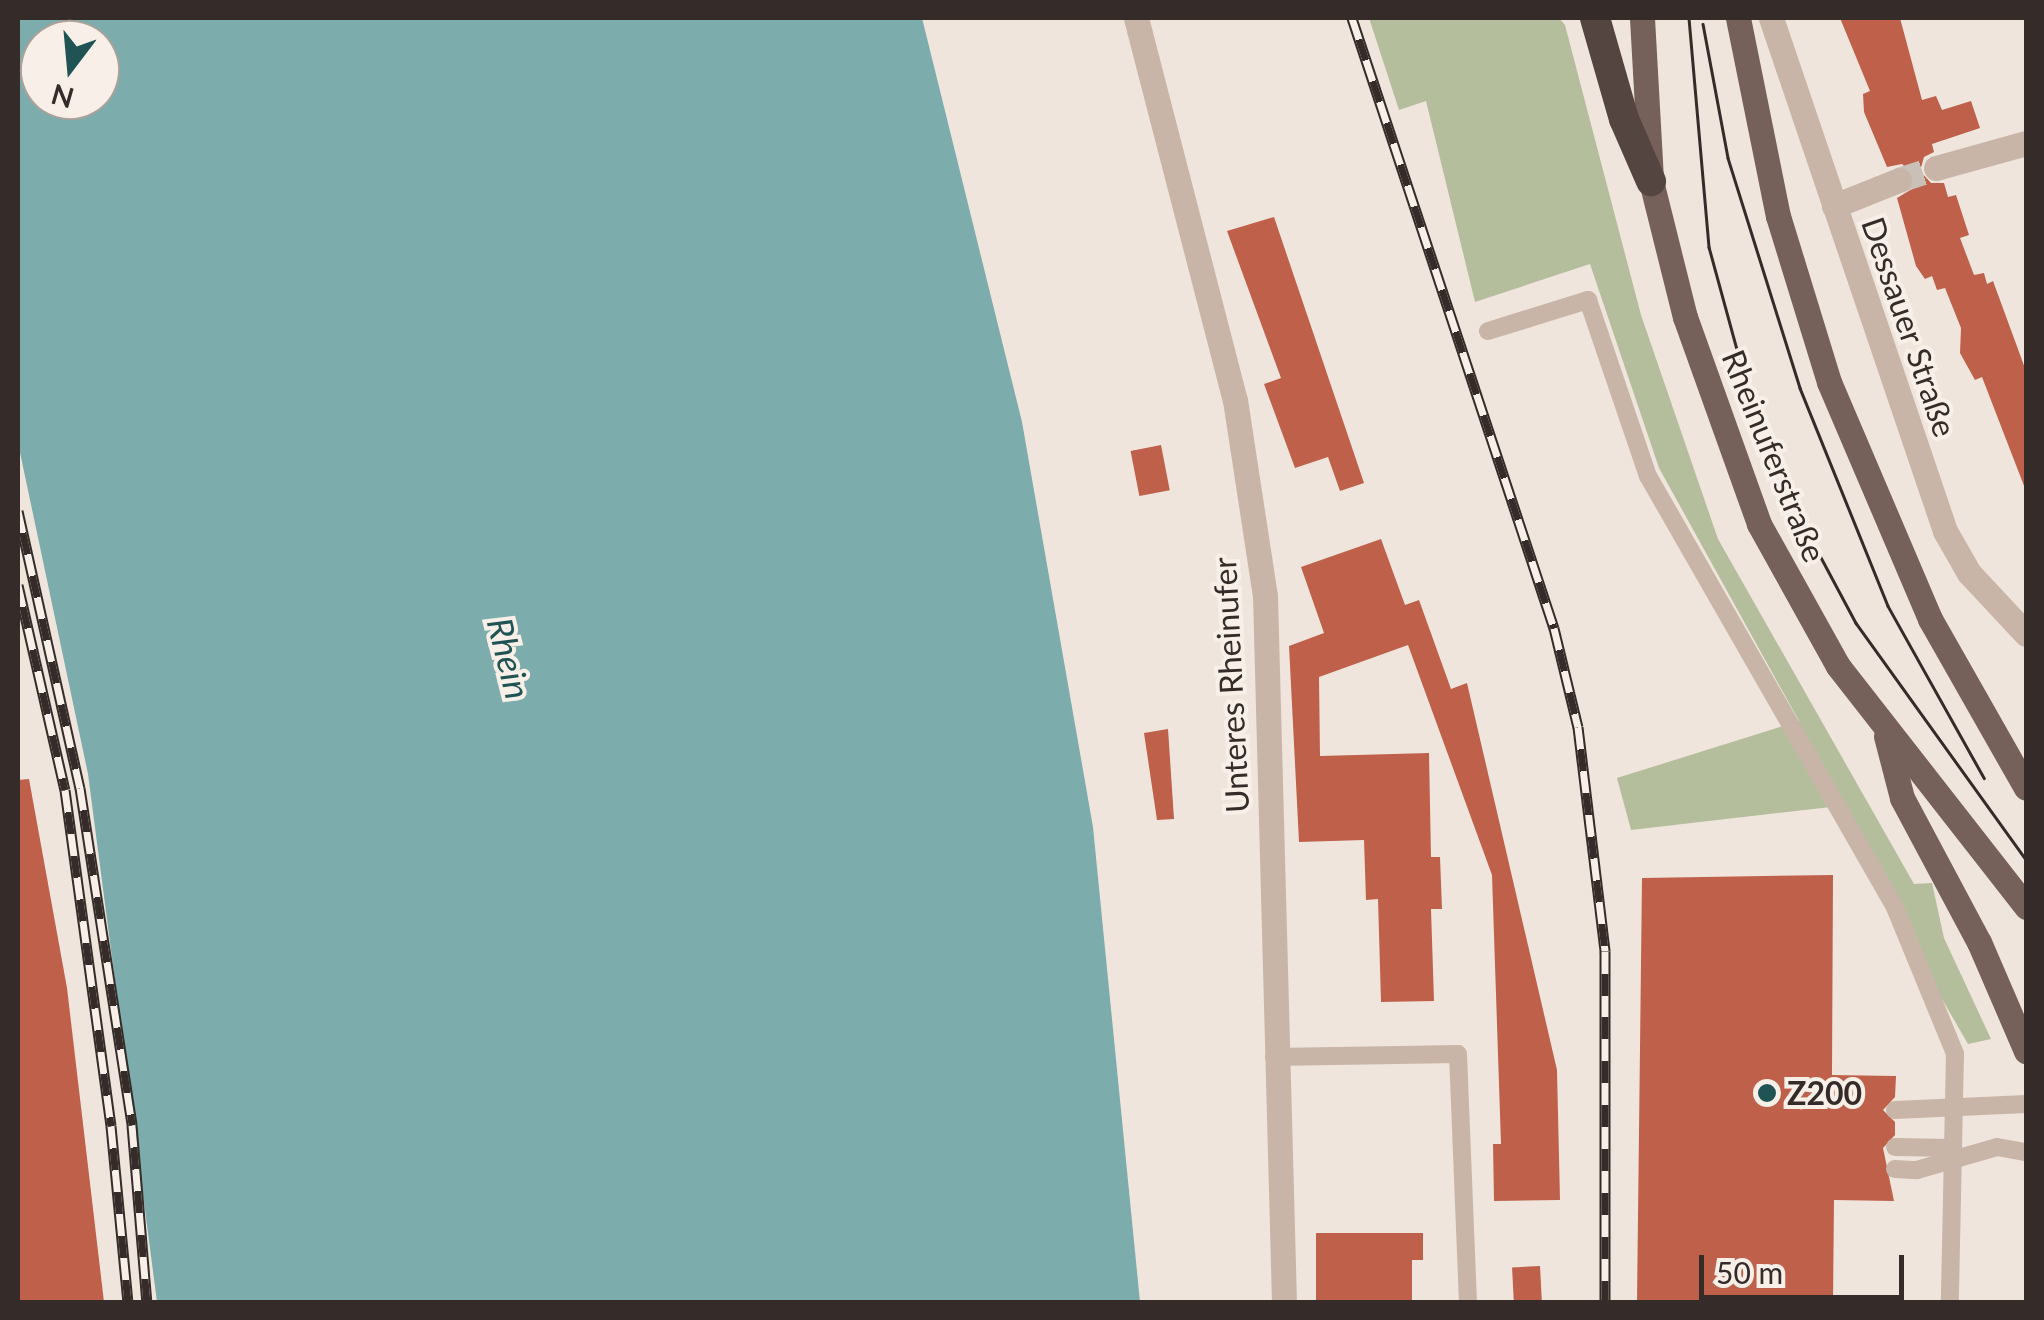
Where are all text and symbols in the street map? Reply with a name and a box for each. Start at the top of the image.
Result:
north arrow [20,20,120,120]
text: N [47,78,77,116]
street label: Dessauer Straße [1853,212,1965,442]
street label: Rheinuferstraße [1714,344,1834,568]
street label: Unteres Rheinufer [1205,556,1257,814]
water label: Rhein [480,613,540,703]
place label: Z200 [1787,1074,1862,1112]
marker: Z200 [1756,1082,1778,1104]
scale bar [1704,1235,1909,1297]
text: 50 m [1716,1254,1783,1290]

